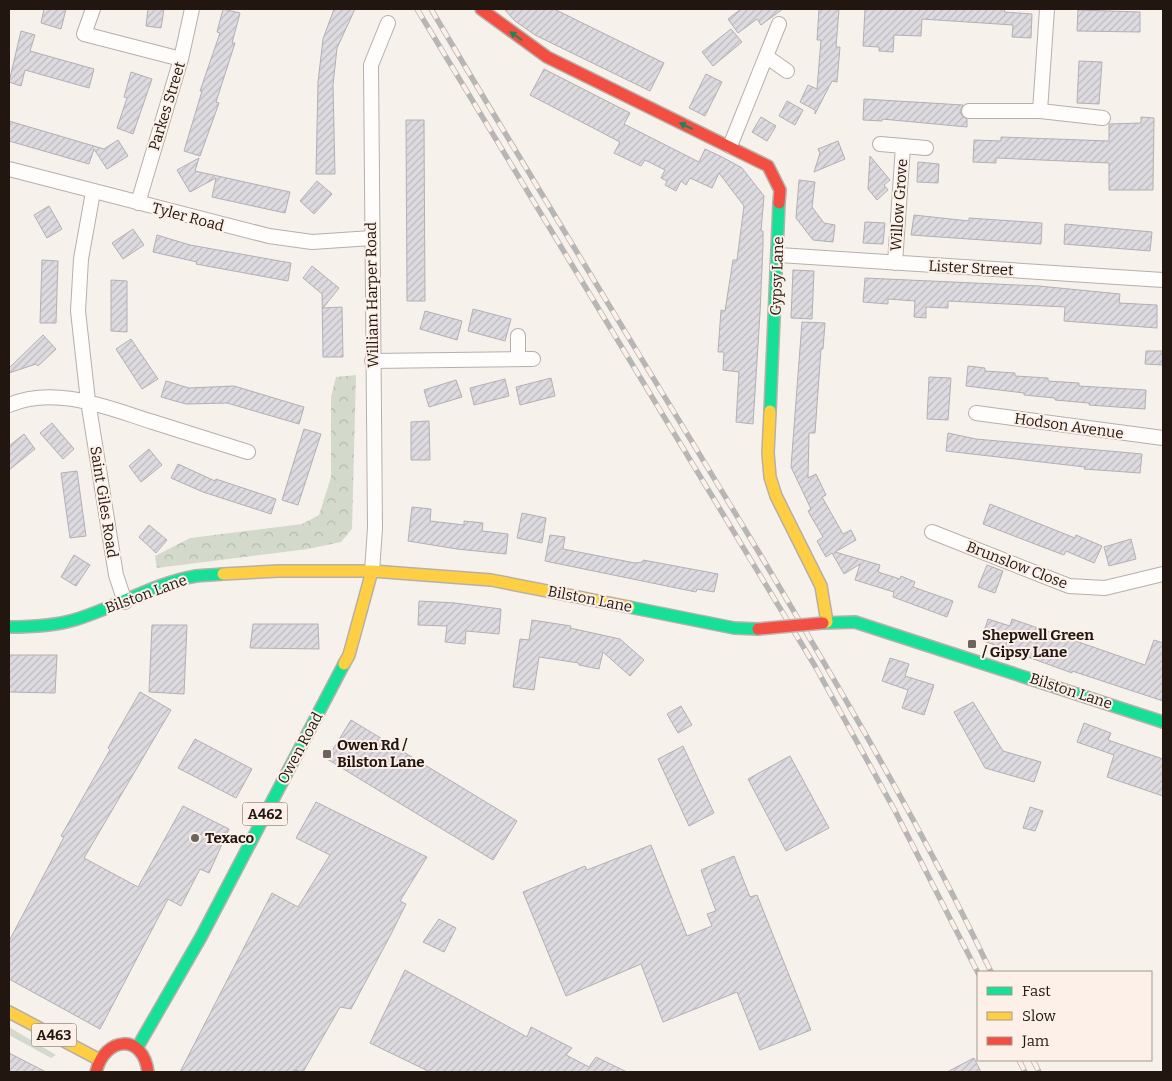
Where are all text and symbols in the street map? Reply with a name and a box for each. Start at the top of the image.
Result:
one-way arrow [510,31,523,41]
street label: Parkes Street [145,59,189,153]
one-way arrow [679,122,693,130]
street label: Willow Grove [887,158,911,252]
street label: Tyler Road [150,199,226,235]
street label: William Harper Road [362,222,382,368]
street label: Gypsy Lane [767,236,787,316]
street label: Lister Street [928,257,1015,279]
street label: Hodson Avenue [1013,409,1125,443]
street label: Saint Giles Road [86,445,122,559]
street label: Brunslow Close [964,537,1070,593]
street label: Bilston Lane [103,571,189,617]
street label: Bilston Lane [546,582,634,616]
place label: Shepwell Green / Gipsy Lane [981,626,1094,661]
marker: Shepwell Green / Gipsy Lane [966,638,978,650]
street label: Bilston Lane [1027,669,1115,713]
street label: Owen Road [274,709,326,787]
place label: Owen Rd / Bilston Lane [337,736,425,771]
marker: Owen Rd / Bilston Lane [321,748,333,760]
road number: A462 [242,802,288,826]
place label: Texaco [205,829,255,847]
marker: Texaco [189,832,201,844]
legend [977,971,1152,1061]
text: Fast [1022,982,1051,1000]
text: Slow [1022,1007,1057,1025]
road number: A463 [32,1024,76,1046]
text: Jam [1021,1032,1050,1050]

